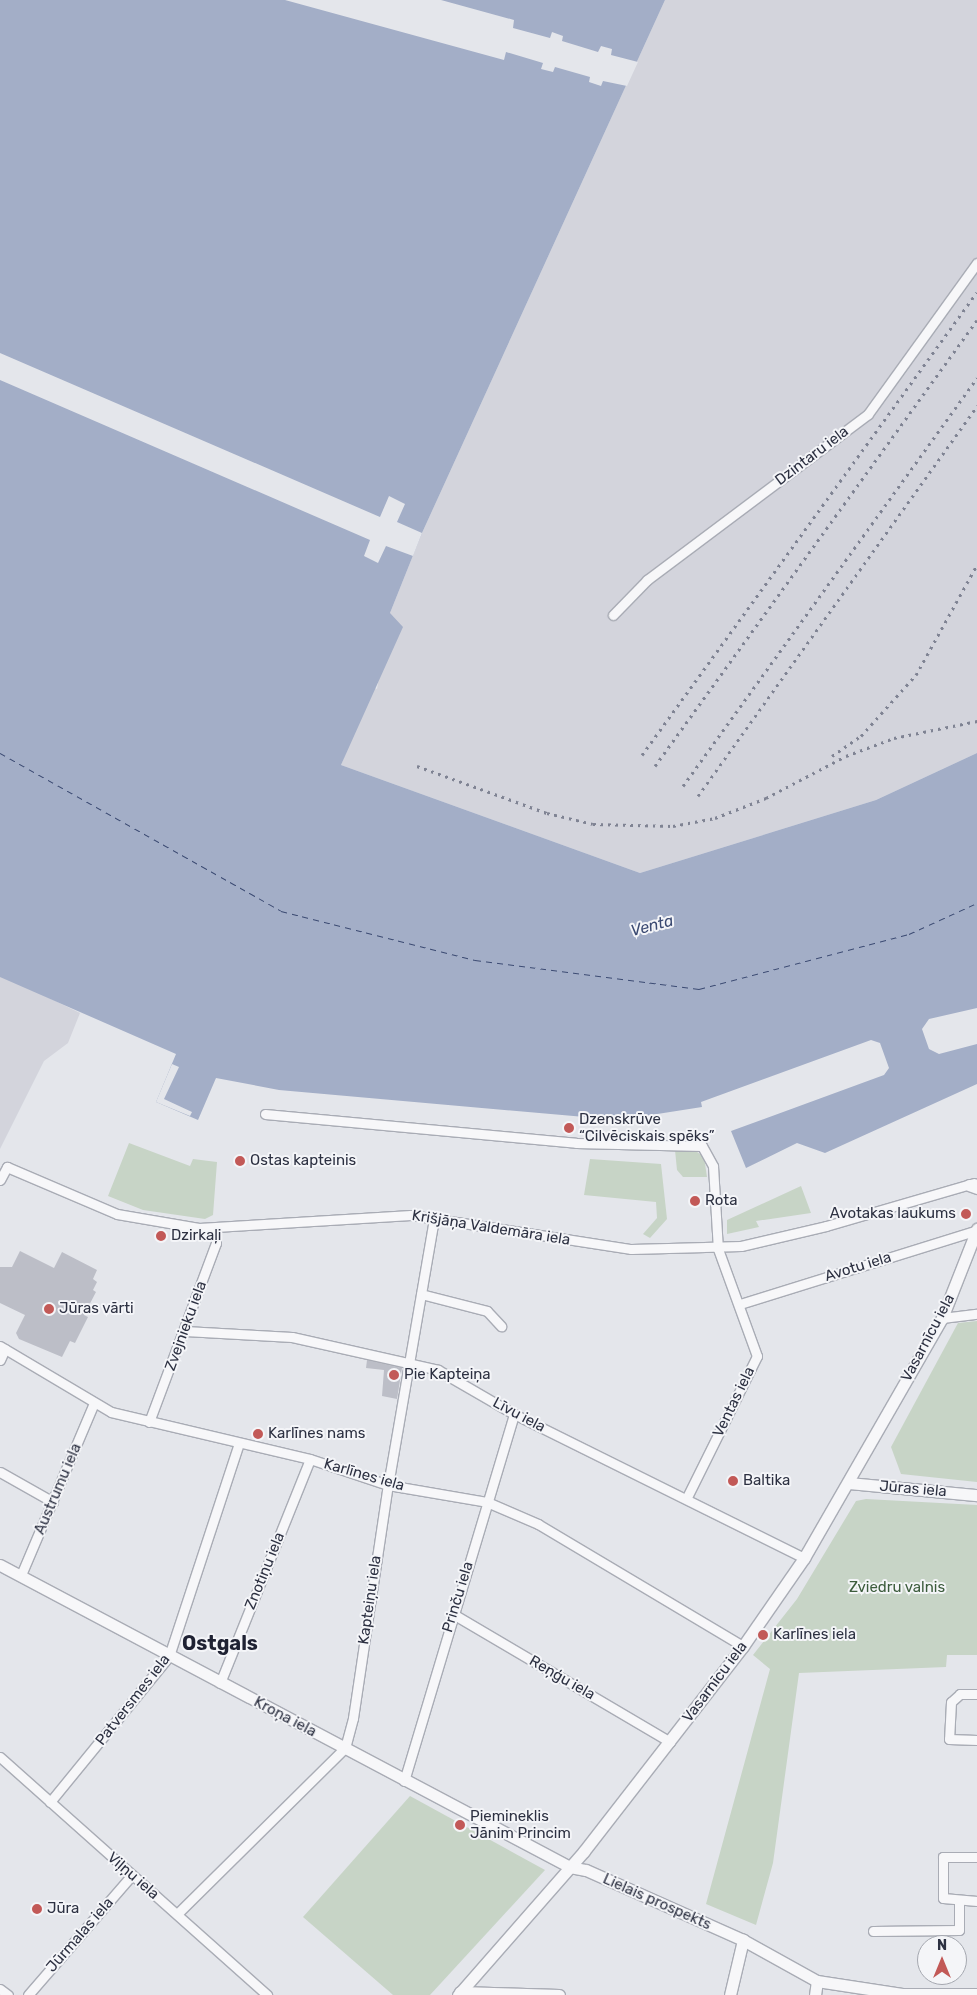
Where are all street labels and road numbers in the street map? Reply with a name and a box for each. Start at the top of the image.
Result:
street label: Dzintaru iela [772,423,852,489]
street label: Krišjāņa Valdemāra iela [410,1207,572,1249]
street label: Avotu iela [823,1248,893,1286]
street label: Zvejnieku iela [161,1279,211,1373]
street label: Vasarnīcu iela [897,1291,959,1385]
street label: Ventas iela [709,1364,759,1440]
street label: Līvu iela [490,1394,548,1436]
street label: Austrumu iela [31,1441,85,1537]
street label: Karlīnes iela [322,1455,406,1495]
street label: Jūras iela [879,1477,947,1501]
street label: Znotiņu iela [241,1530,289,1612]
street label: Kapteiņu iela [355,1554,385,1646]
street label: Prinču iela [439,1559,477,1635]
street label: Vasarnīcu iela [679,1638,751,1726]
street label: Patversmes iela [92,1651,174,1749]
street label: Reņģu iela [526,1652,598,1704]
street label: Kroņa iela [251,1693,319,1741]
street label: Viļņu iela [103,1849,163,1903]
street label: Lielais prospekts [600,1870,714,1934]
street label: Jūrmalas iela [43,1894,117,1976]

